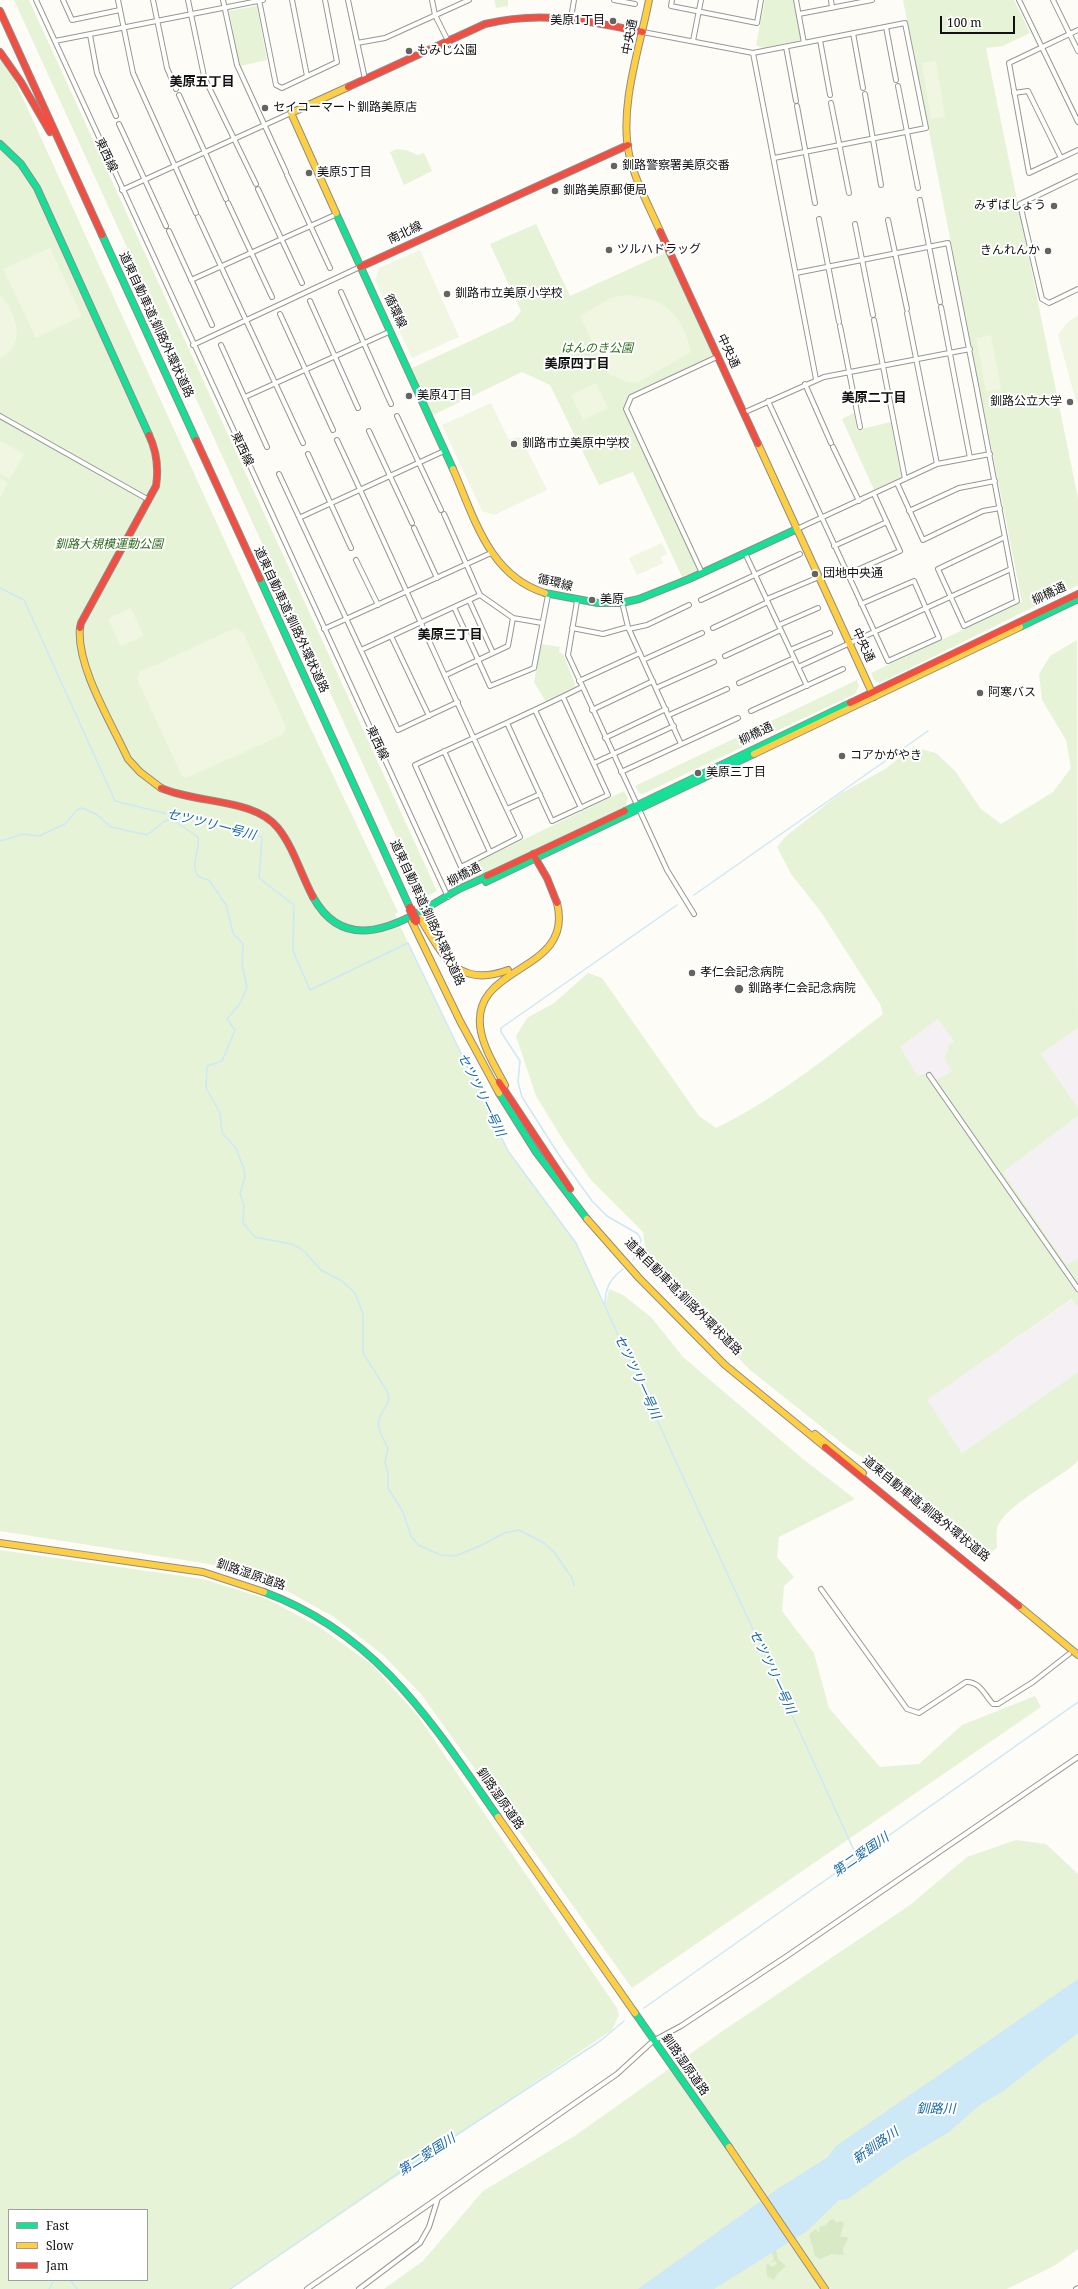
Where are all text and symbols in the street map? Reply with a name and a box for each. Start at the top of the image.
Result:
scale bar [942,8,1017,34]
place label: 美原1丁目 [550,14,605,28]
text: 100 m [947,14,982,31]
marker: 美原1丁目 [608,16,618,26]
street label: 中央通 [619,18,641,56]
place label: もみじ公園 [417,44,477,58]
marker: もみじ公園 [404,46,414,56]
district label: 美原五丁目 [170,74,234,90]
place label: セイコーマート釧路美原店 [273,101,417,115]
marker: セイコーマート釧路美原店 [260,103,270,113]
street label: 東西線 [92,136,120,174]
place label: 釧路警察署美原交番 [622,159,730,173]
marker: 釧路警察署美原交番 [609,161,619,171]
place label: 美原5丁目 [317,166,372,180]
marker: 美原5丁目 [304,168,314,178]
place label: 釧路美原郵便局 [563,184,647,198]
marker: 釧路美原郵便局 [550,186,560,196]
place label: みずばしょう [974,199,1046,213]
marker: みずばしょう [1049,201,1059,211]
street label: 南北線 [386,219,424,247]
place label: ツルハドラッグ [617,243,701,257]
place label: きんれんか [980,244,1040,258]
marker: ツルハドラッグ [604,245,614,255]
marker: きんれんか [1043,246,1053,256]
street label: 道東自動車道;釧路外環状道路 [116,250,196,400]
place label: 釧路市立美原小学校 [455,287,563,301]
marker: 釧路市立美原小学校 [442,289,452,299]
street label: 循環線 [381,292,409,330]
street label: 中央通 [714,332,742,370]
park label: はんのき公園 [561,342,633,356]
district label: 美原四丁目 [545,356,609,372]
place label: 美原4丁目 [417,389,472,403]
district label: 美原二丁目 [842,390,906,406]
marker: 美原4丁目 [404,391,414,401]
place label: 釧路公立大学 [990,395,1062,409]
marker: 釧路公立大学 [1065,397,1075,407]
street label: 東西線 [228,430,256,468]
place label: 釧路市立美原中学校 [522,437,630,451]
marker: 釧路市立美原中学校 [509,439,519,449]
park label: 釧路大規模運動公園 [55,538,163,552]
street label: 道東自動車道;釧路外環状道路 [251,545,331,695]
place label: 団地中央通 [823,567,883,581]
marker: 団地中央通 [810,569,820,579]
street label: 循環線 [536,572,574,594]
street label: 柳橋通 [1030,580,1068,608]
place label: 美原 [600,593,624,607]
marker: 美原 [587,595,597,605]
street label: 中央通 [849,626,877,664]
district label: 美原三丁目 [418,627,482,643]
place label: 阿寒バス [988,686,1036,700]
marker: 阿寒バス [975,688,985,698]
street label: 柳橋通 [737,720,775,748]
street label: 東西線 [363,724,391,762]
place label: コアかがやき [850,749,922,763]
marker: コアかがやき [837,751,847,761]
place label: 美原三丁目 [706,766,766,780]
marker: 美原三丁目 [693,768,703,778]
water label: セツツリ一号川 [165,806,257,844]
street label: 道東自動車道;釧路外環状道路 [387,838,467,988]
street label: 柳橋通 [445,860,483,890]
place label: 孝仁会記念病院 [700,966,784,980]
marker: 孝仁会記念病院 [687,968,697,978]
place label: 釧路孝仁会記念病院 [748,982,856,996]
marker: 釧路孝仁会記念病院 [733,983,745,995]
water label: セツツリ一号川 [454,1051,508,1139]
street label: 道東自動車道;釧路外環状道路 [622,1236,744,1358]
water label: セツツリ一号川 [611,1332,663,1422]
street label: 道東自動車道;釧路外環状道路 [860,1453,992,1565]
street label: 釧路湿原道路 [215,1556,287,1594]
water label: セツツリ一号川 [746,1627,798,1717]
street label: 釧路湿原道路 [473,1765,527,1833]
water label: 第二愛国川 [830,1830,892,1880]
street label: 釧路湿原道路 [658,2031,712,2099]
water label: 釧路川 [917,2101,955,2117]
water label: 新釧路川 [850,2125,902,2167]
water label: 第二愛国川 [395,2131,459,2179]
legend [8,2209,148,2281]
text: Fast [46,2217,69,2234]
text: Slow [46,2237,74,2254]
text: Jam [46,2257,68,2274]

